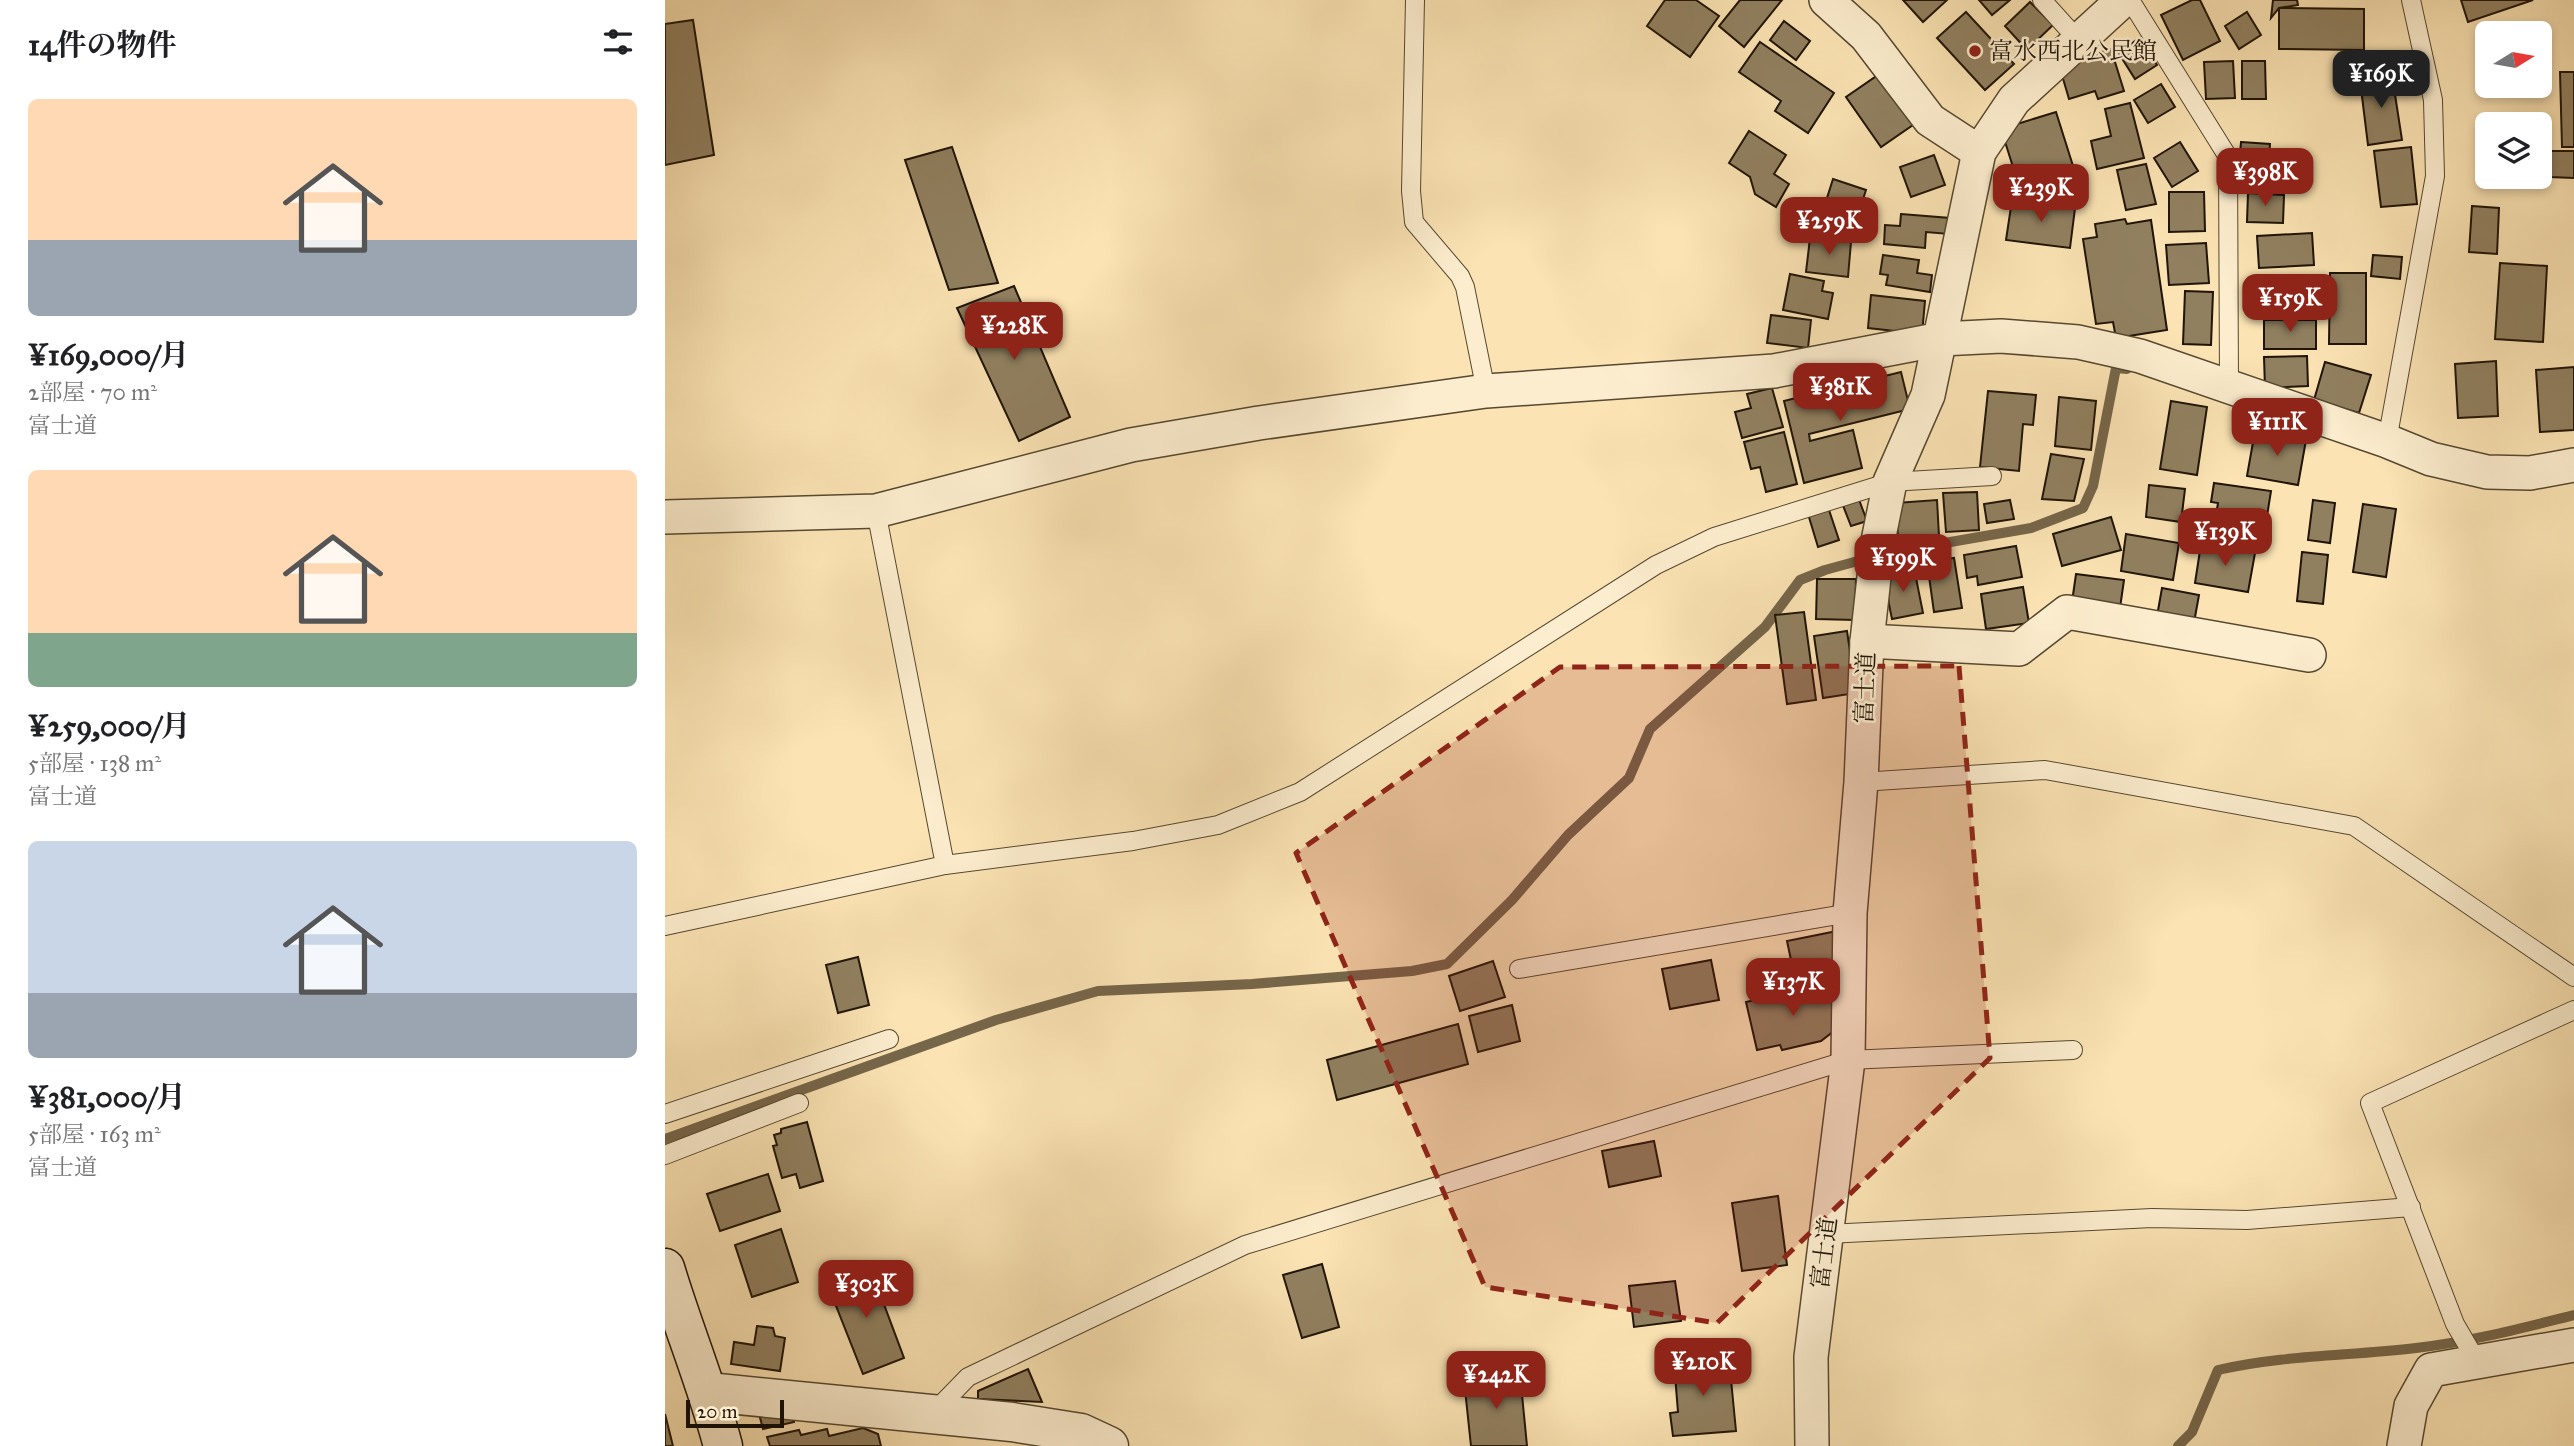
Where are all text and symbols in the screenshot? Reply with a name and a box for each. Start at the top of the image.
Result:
north arrow [2475,21,2551,98]
map controls [2475,21,2552,189]
icon: filters [599,23,637,61]
text: 14件の物件 [28,27,177,63]
place label: 富水西北公民館 [1989,36,2157,66]
marker: 富水西北公民館 [1967,43,1983,59]
pin: ¥169K [2332,50,2430,110]
text: ¥169K [2349,59,2413,87]
button: layers [2475,112,2552,189]
icon: home [270,145,396,271]
pin: ¥398K [2216,148,2314,208]
text: ¥398K [2232,157,2298,185]
pin: ¥239K [1992,164,2090,224]
text: ¥239K [2009,173,2073,201]
pin: ¥259K [1780,198,1878,257]
text: ¥259K [1796,206,1862,234]
pin: ¥159K [2241,274,2339,334]
text: ¥159K [2258,283,2322,311]
pin: ¥228K [965,302,1063,362]
text: ¥228K [981,311,1047,339]
text: ¥169,000/月 [28,337,189,373]
pin: ¥381K [1791,364,1889,423]
text: ¥381K [1809,372,1871,400]
text: 2部屋 · 70 m² [28,378,157,406]
pin: ¥111K [2228,398,2326,458]
text: ¥111K [2248,407,2306,435]
text: 富士道 [28,411,97,439]
pin: ¥139K [2176,508,2274,568]
icon: home [270,516,396,642]
text: ¥139K [2194,517,2256,545]
pin: ¥199K [1854,534,1952,594]
text: ¥199K [1870,543,1936,571]
street label: 富士道 [1849,651,1881,725]
text: ¥259,000/月 [28,708,191,744]
text: 5部屋 · 138 m² [28,749,161,777]
text: 富士道 [28,782,97,810]
icon: home [270,887,396,1013]
pin: ¥137K [1744,958,1842,1018]
text: ¥137K [1762,967,1824,995]
text: ¥381,000/月 [28,1079,186,1115]
text: 5部屋 · 163 m² [28,1120,161,1148]
text: 富士道 [28,1153,97,1181]
street label: 富士道 [1805,1215,1843,1291]
pin: ¥303K [817,1260,915,1320]
text: ¥303K [834,1269,898,1297]
pin: ¥210K [1654,1338,1752,1398]
text: ¥210K [1670,1347,1736,1375]
pin: ¥242K [1447,1352,1545,1411]
text: ¥242K [1463,1360,1529,1388]
scale bar [686,1397,784,1429]
text: 20 m [697,1400,738,1423]

